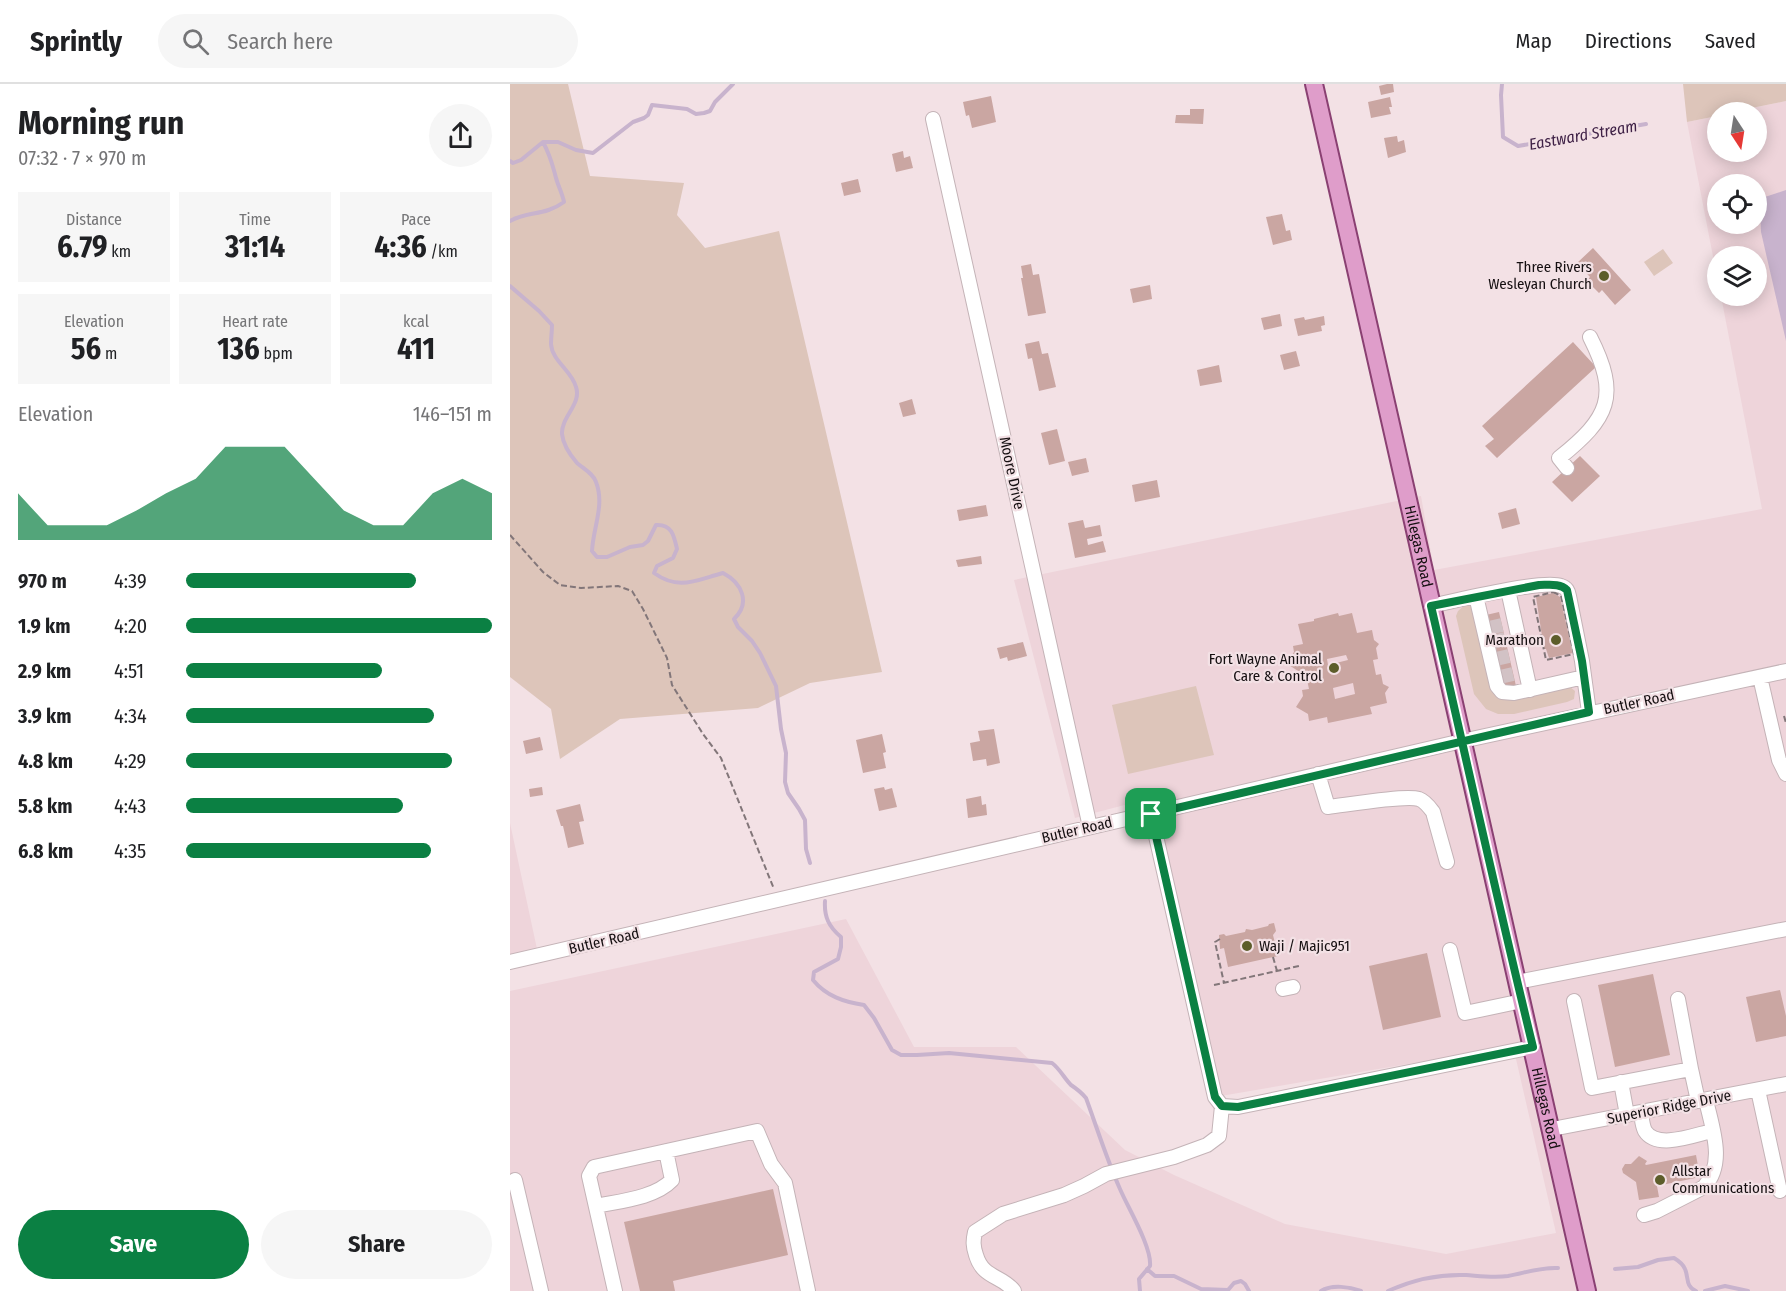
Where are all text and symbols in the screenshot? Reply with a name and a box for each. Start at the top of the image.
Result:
search box [158,14,578,68]
text: Sprintly [30,25,122,58]
icon: search [179,25,212,58]
text: Search here [227,28,333,55]
text: Map [1515,28,1552,54]
text: Directions [1585,28,1672,54]
text: Saved [1705,28,1756,54]
north arrow [1707,102,1767,162]
map controls [1707,102,1767,306]
text: Morning run [18,103,184,143]
button: share [429,104,492,167]
water label: Eastward Stream [1527,116,1639,154]
text: 07:32 · 7 × 970 m [18,146,146,170]
button: locate [1707,174,1767,234]
text: Distance [66,210,122,229]
text: Time [239,210,271,229]
text: Pace [401,210,431,229]
text: 6.79 [57,229,108,265]
text: 31:14 [225,229,285,265]
text: 4:36 [374,229,427,265]
text: km [108,242,131,261]
text: /km [427,242,458,261]
button: layers [1707,246,1767,306]
place label: Three Rivers Wesleyan Church [1488,258,1592,293]
marker: Three Rivers Wesleyan Church [1597,269,1611,283]
text: Elevation [64,312,124,331]
text: Heart rate [222,312,288,331]
text: kcal [403,312,429,331]
text: 56 [71,331,101,367]
text: 136 [217,331,260,367]
text: 411 [397,331,435,367]
text: m [101,344,117,363]
text: bpm [260,344,293,363]
text: Elevation [18,402,93,426]
text: 146–151 m [413,402,492,426]
street label: Moore Drive [996,435,1028,511]
street label: Hillegas Road [1401,504,1437,589]
text: 970 m [18,569,67,593]
text: 4:39 [114,569,147,593]
text: 1.9 km [18,614,71,638]
text: 4:20 [114,614,147,638]
place label: Marathon [1485,631,1544,649]
marker: Marathon [1549,633,1563,647]
place label: Fort Wayne Animal Care & Control [1209,650,1322,685]
text: 2.9 km [18,659,71,683]
text: 4:51 [114,659,144,683]
marker: Fort Wayne Animal Care & Control [1327,661,1341,675]
street label: Butler Road [1602,686,1676,718]
text: 3.9 km [18,704,72,728]
text: 4:34 [114,704,147,728]
text: 4.8 km [18,749,73,773]
text: 4:29 [114,749,146,773]
pin [1125,788,1176,839]
text: 5.8 km [18,794,73,818]
text: 4:43 [114,794,146,818]
icon: arrive [1134,797,1167,830]
street label: Butler Road [1040,813,1114,847]
text: 6.8 km [18,839,73,863]
text: 4:35 [114,839,146,863]
street label: Butler Road [567,924,641,958]
place label: Waji / Majic951 [1259,937,1350,955]
marker: Waji / Majic951 [1240,939,1254,953]
street label: Hillegas Road [1528,1066,1564,1151]
street label: Superior Ridge Drive [1606,1086,1732,1128]
place label: Allstar Communications [1672,1162,1774,1197]
marker: Allstar Communications [1653,1173,1667,1187]
button: Save [18,1210,249,1279]
button: Share [261,1210,492,1279]

